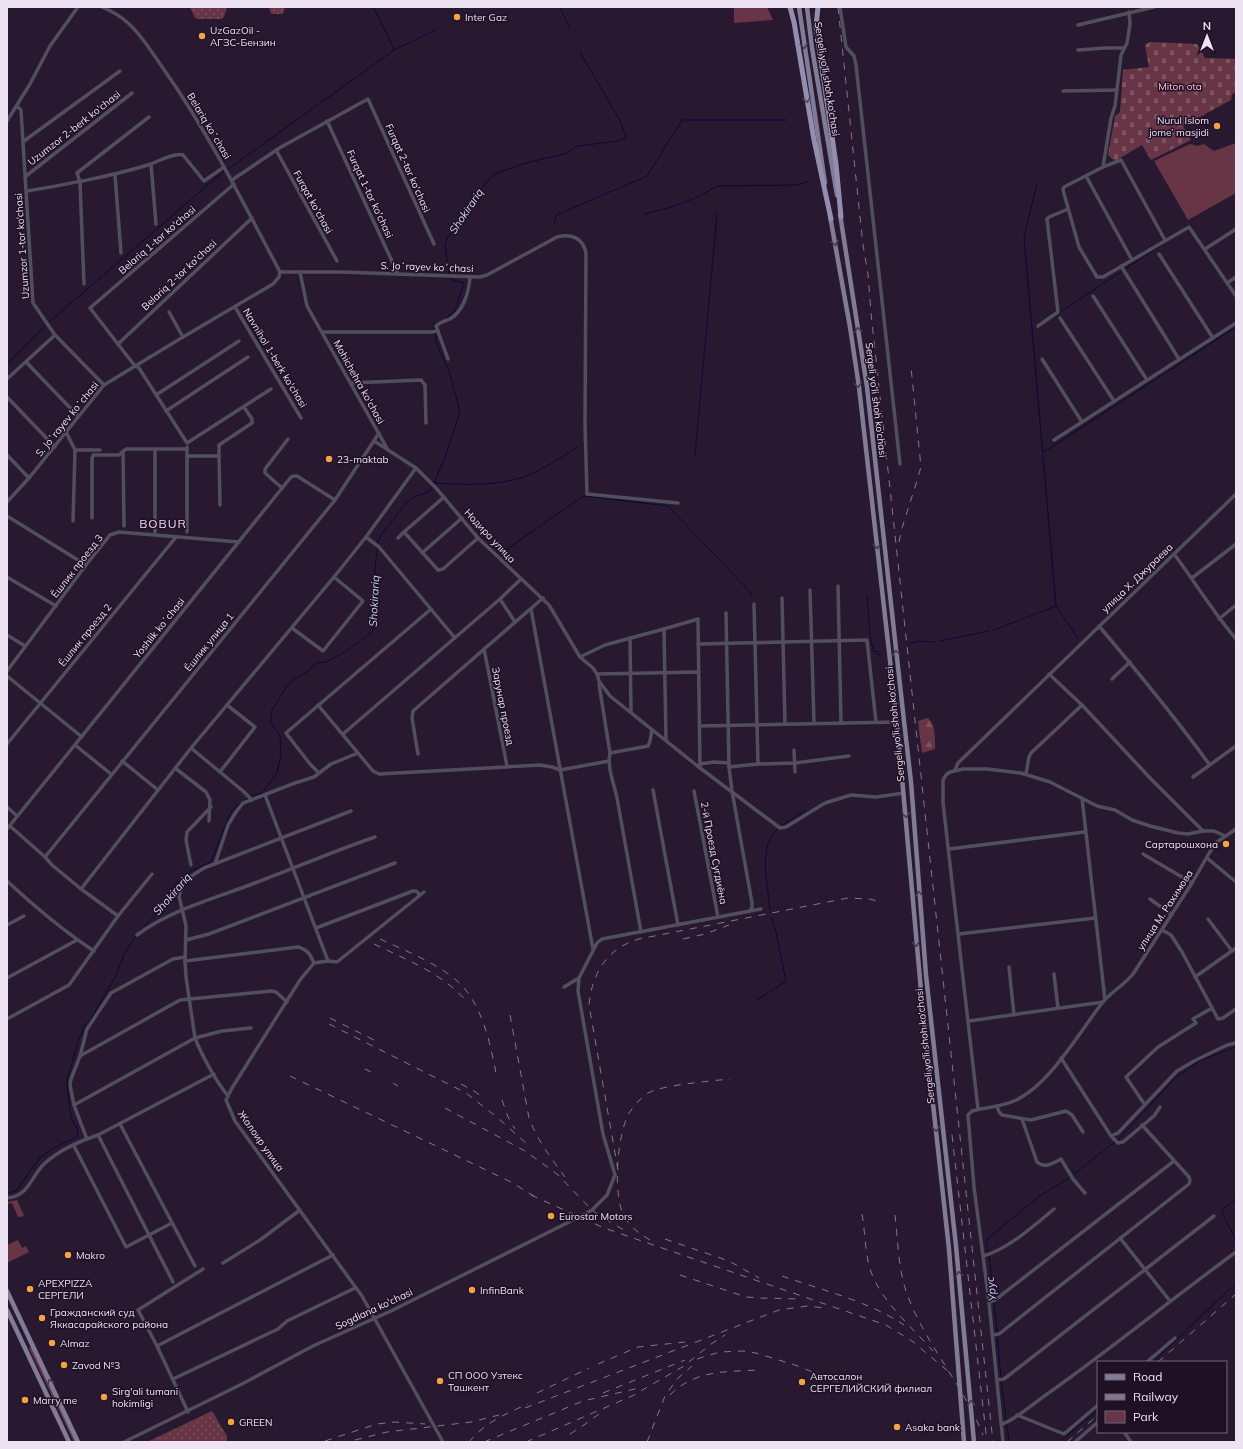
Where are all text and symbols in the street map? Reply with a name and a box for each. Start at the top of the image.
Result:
place label: Inter Gaz [465,11,507,24]
marker: Inter Gaz [452,12,462,22]
north arrow [1187,16,1227,56]
text: N [1203,19,1211,33]
street label: Sergeli yo‘li shoh ko‘chasi [812,21,842,137]
place label: UzGazOil - АГЗС-Бензин [210,24,276,49]
marker: UzGazOil - АГЗС-Бензин [197,31,207,41]
one-way arrow [799,43,808,49]
park label: Miton ota [1158,80,1202,93]
street label: Uzumzor 2-berk ko'chasi [25,88,123,168]
street label: Belariq koʻchasi [184,90,234,162]
one-way arrow [802,97,811,104]
place label: Nurul Islom jome’ masjidi [1148,114,1209,139]
marker: Nurul Islom jome’ masjidi [1212,121,1222,131]
street label: Furqat 2-tor ko'chasi [383,122,433,214]
street label: Furqat 1-tor ko'chasi [344,148,396,240]
street label: Furqat ko'chasi [290,168,336,236]
water label: Shokirariq [446,185,486,236]
street label: Uzumzor 1-tor ko‘chasi [12,193,32,299]
street label: Belariq 1-tor ko'chasi [116,203,198,277]
street label: Belariq 2-tor ko'chasi [139,237,219,313]
one-way arrow [831,240,839,246]
street label: S. Joʻrayev koʻchasi [380,259,474,275]
street label: Navnihol 1-berk ko'chasi [240,306,310,410]
one-way arrow [854,327,863,333]
street label: Mohichehra ko'chasi [331,338,387,426]
street label: Sergeli yo‘li shoh ko‘chasi [862,342,890,458]
street label: S. Joʻrayev koʻchasi [33,379,101,459]
one-way arrow [853,382,862,388]
place label: 23-maktab [337,453,389,466]
marker: 23-maktab [324,454,334,464]
street label: Нодира улица [462,506,518,566]
district label: BOBUR [139,516,187,531]
street label: Ёшлик проезд 3 [48,532,106,600]
street label: улица Х. Джураева [1099,541,1175,615]
one-way arrow [873,543,882,549]
water label: Shokirariq [366,574,382,627]
street label: Yoshlik koʻchasi [130,595,187,662]
street label: Ёшлик проезд 2 [56,601,114,669]
street label: Ёшлик улица 1 [181,610,237,674]
one-way arrow [892,650,901,656]
street label: Зарунар проезд [489,666,517,746]
street label: Sergeli yo‘li shoh ko‘chasi [882,666,908,782]
street label: 2-й Проезд Сугдиёна [698,801,730,905]
one-way arrow [901,812,910,818]
place label: Сартарошхона [1145,838,1218,851]
marker: Сартарошхона [1221,839,1231,849]
street label: улица М. Рахимова [1134,867,1196,953]
water label: Shokirariq [150,870,194,918]
one-way arrow [915,891,924,897]
one-way arrow [911,941,920,947]
street label: Sergeli yo‘li shoh ko‘chasi [912,988,938,1104]
street label: Жалоир улица [235,1108,287,1174]
one-way arrow [931,1126,940,1132]
place label: Eurostar Motors [559,1210,633,1223]
marker: Eurostar Motors [546,1211,556,1221]
place label: Makro [76,1249,105,1262]
marker: Makro [63,1250,73,1260]
one-way arrow [954,1271,963,1277]
water label: Урус [982,1275,999,1302]
place label: APEXPIZZA СЕРГЕЛИ [38,1277,93,1302]
marker: APEXPIZZA СЕРГЕЛИ [25,1284,35,1294]
place label: InfinBank [480,1284,525,1297]
street label: Sogdiana ko'chasi [333,1285,415,1333]
marker: InfinBank [467,1285,477,1295]
place label: Гражданский суд Яккасарайского района [50,1306,168,1331]
marker: Гражданский суд Яккасарайского района [37,1313,47,1323]
place label: Almaz [60,1337,90,1350]
marker: Almaz [47,1338,57,1348]
place label: Zavod №3 [72,1359,120,1372]
marker: Zavod №3 [59,1360,69,1370]
legend [1097,1361,1227,1433]
place label: СП ООО Узтекс Ташкент [448,1369,523,1394]
text: Road [1133,1369,1162,1384]
place label: Автосалон СЕРГЕЛИЙСКИЙ филиал [810,1370,932,1395]
marker: СП ООО Узтекс Ташкент [435,1376,445,1386]
marker: Автосалон СЕРГЕЛИЙСКИЙ филиал [797,1377,807,1387]
one-way arrow [47,1378,55,1386]
place label: Sirg'ali tumani hokimligi [112,1385,178,1410]
text: Railway [1133,1389,1179,1404]
marker: Sirg'ali tumani hokimligi [99,1392,109,1402]
place label: Marry me [33,1394,77,1407]
marker: Marry me [20,1395,30,1405]
one-way arrow [966,1400,975,1406]
text: Park [1133,1409,1159,1424]
place label: GREEN [239,1416,272,1429]
marker: GREEN [226,1417,236,1427]
place label: Asaka bank [905,1421,961,1434]
marker: Asaka bank [892,1422,902,1432]

